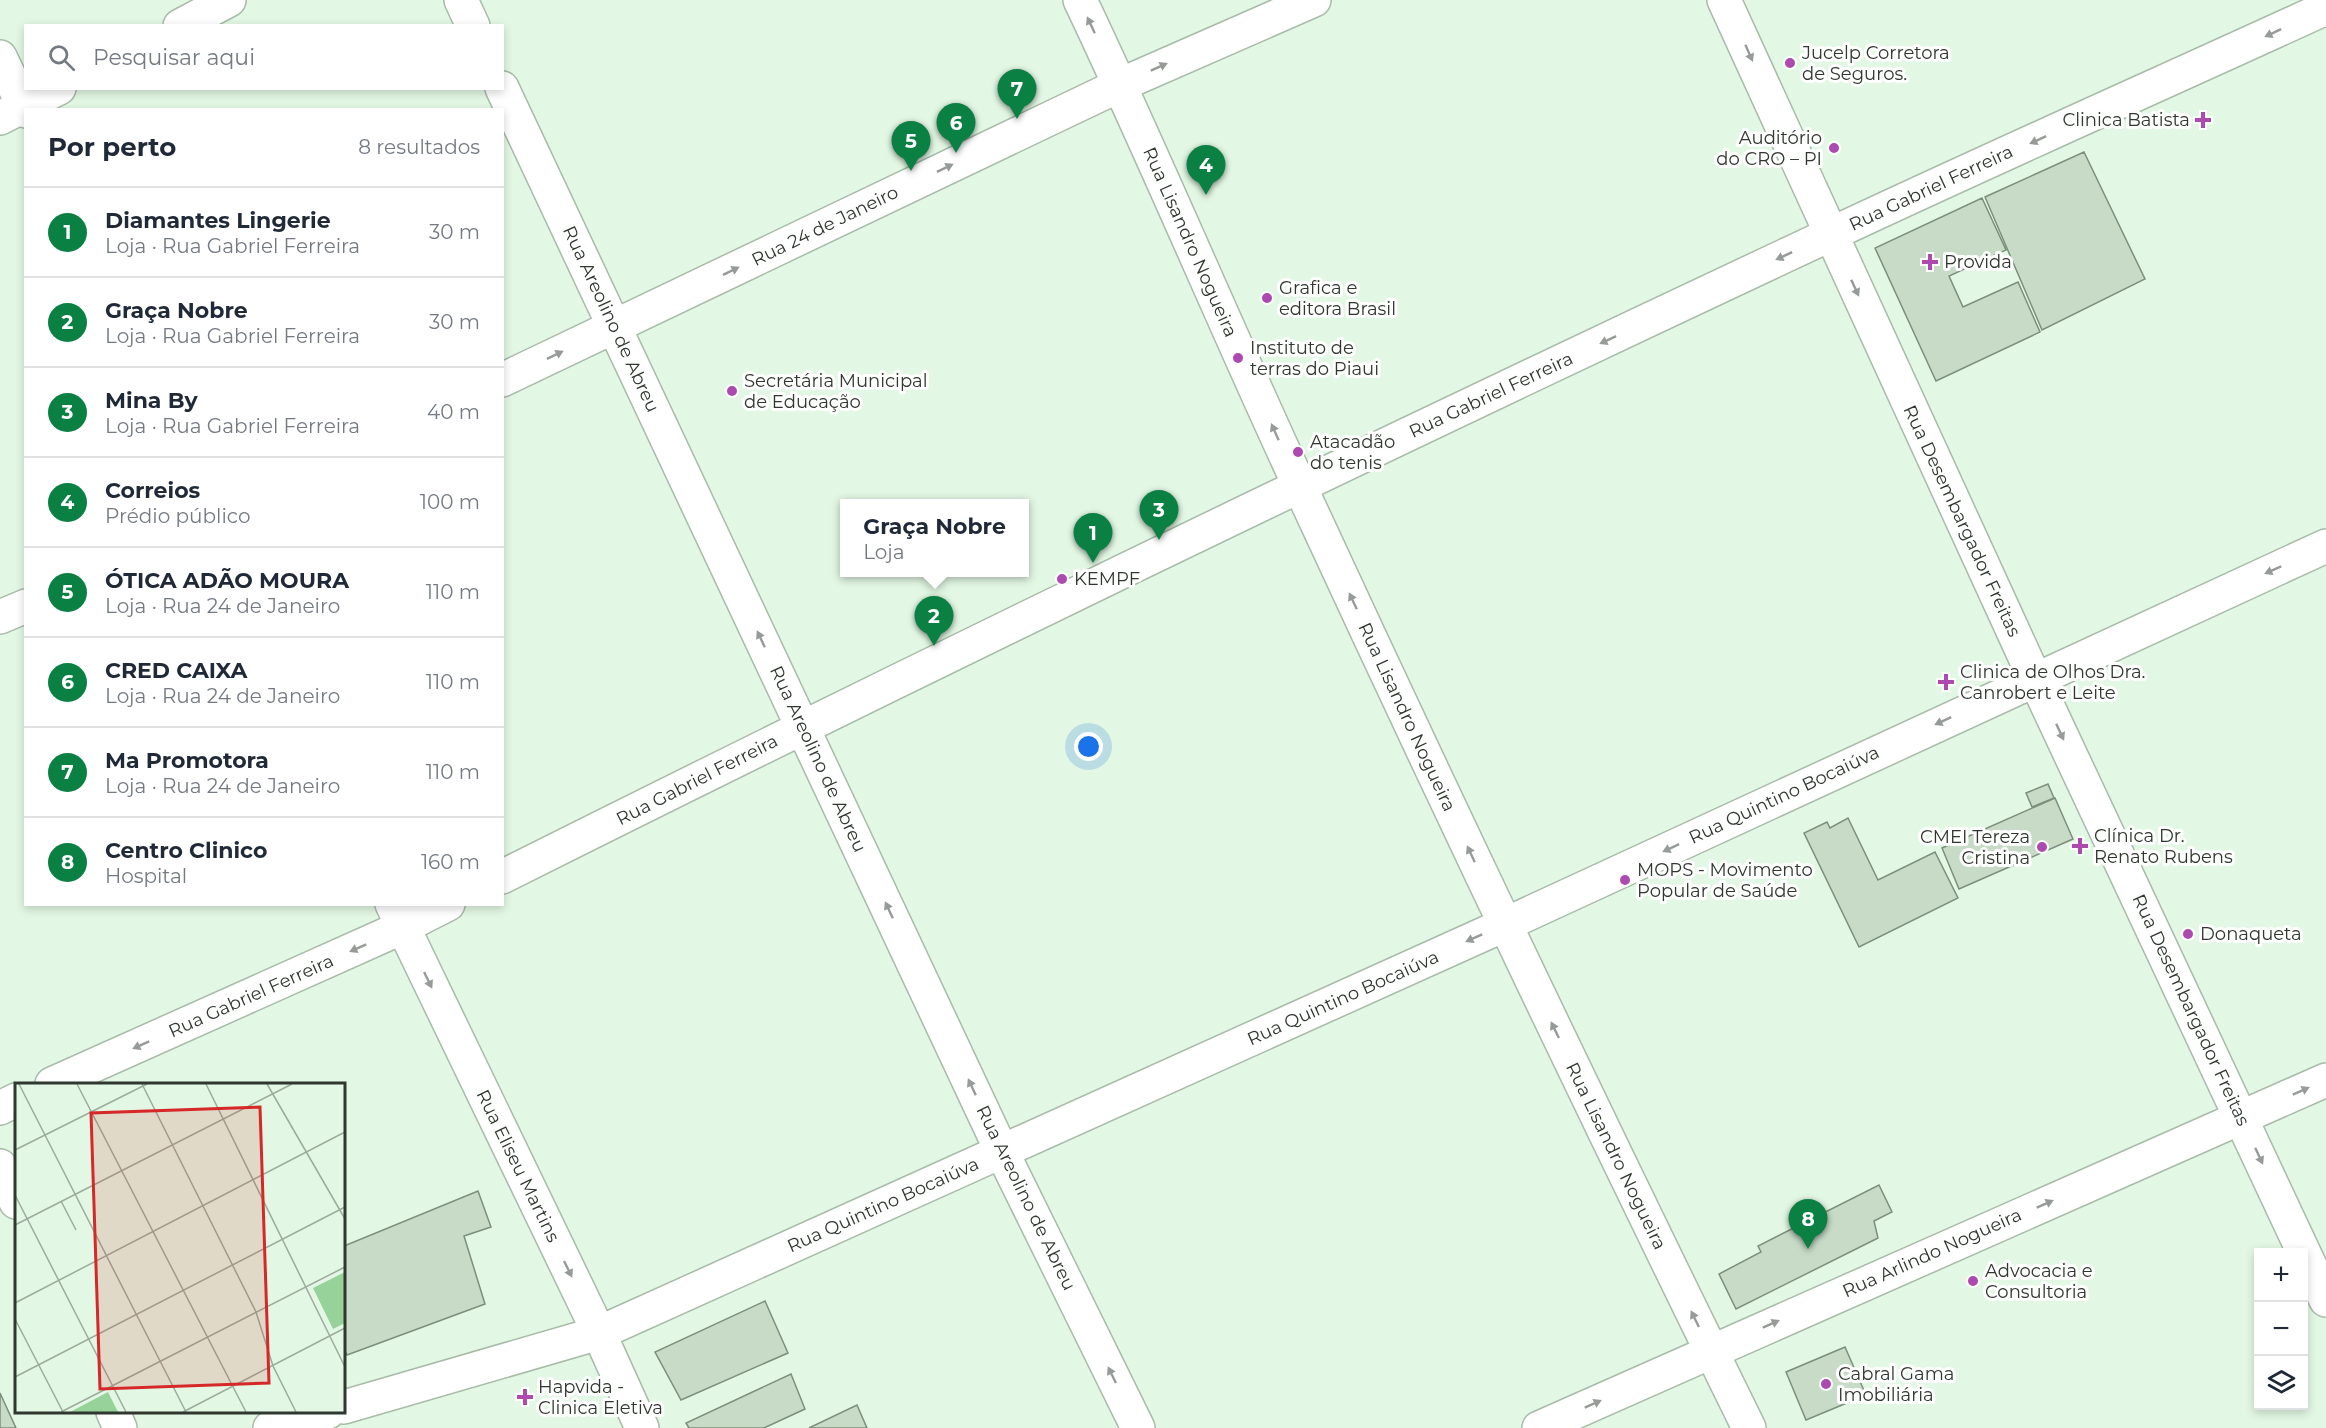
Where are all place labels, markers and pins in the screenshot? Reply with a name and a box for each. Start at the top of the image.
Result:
place label: Jucelp Corretora de Seguros. [1801,42,1950,85]
marker: Jucelp Corretora de Seguros. [1783,56,1797,70]
pin: 7 [998,70,1036,119]
pin: 6 [936,104,976,153]
place label: Clinica Batista [2062,109,2190,131]
marker: Clinica Batista [2194,111,2212,129]
pin: 5 [892,122,930,171]
place label: Auditório do CRO – PI [1716,127,1822,170]
marker: Auditório do CRO – PI [1827,141,1841,155]
pin: 4 [1186,146,1226,195]
place label: Provida [1944,251,2012,273]
marker: Provida [1921,253,1939,271]
place label: Grafica e editora Brasil [1279,277,1396,320]
marker: Grafica e editora Brasil [1260,291,1274,305]
place label: Instituto de terras do Piaui [1250,337,1379,380]
marker: Instituto de terras do Piaui [1231,351,1245,365]
place label: Secretária Municipal de Educação [744,370,928,413]
marker: Secretária Municipal de Educação [725,384,739,398]
place label: Atacadão do tenis [1310,431,1395,474]
marker: Atacadão do tenis [1291,445,1305,459]
pin: 3 [1140,490,1178,540]
pin: 1 [1074,514,1112,563]
place label: KEMPF [1074,568,1140,590]
marker: KEMPF [1055,572,1069,586]
pin: 2 [914,596,954,646]
place label: Clinica de Olhos Dra. Canrobert e Leite [1960,661,2145,704]
marker: Clinica de Olhos Dra. Canrobert e Leite [1937,673,1955,691]
place label: Clínica Dr. Renato Rubens [2094,825,2233,868]
place label: CMEI Tereza Cristina [1920,826,2030,869]
marker: Clínica Dr. Renato Rubens [2071,837,2089,855]
marker: CMEI Tereza Cristina [2035,840,2049,854]
place label: MOPS - Movimento Popular de Saúde [1637,859,1813,902]
marker: MOPS - Movimento Popular de Saúde [1618,873,1632,887]
place label: Donaqueta [2200,923,2302,945]
marker: Donaqueta [2181,927,2195,941]
pin: 8 [1788,1200,1828,1249]
place label: Advocacia e Consultoria [1985,1260,2093,1303]
marker: Advocacia e Consultoria [1966,1274,1980,1288]
place label: Cabral Gama Imobiliária [1838,1363,1954,1406]
place label: Hapvida - Clinica Eletiva [538,1376,663,1419]
marker: Cabral Gama Imobiliária [1819,1377,1833,1391]
marker: Hapvida - Clinica Eletiva [516,1388,534,1406]

